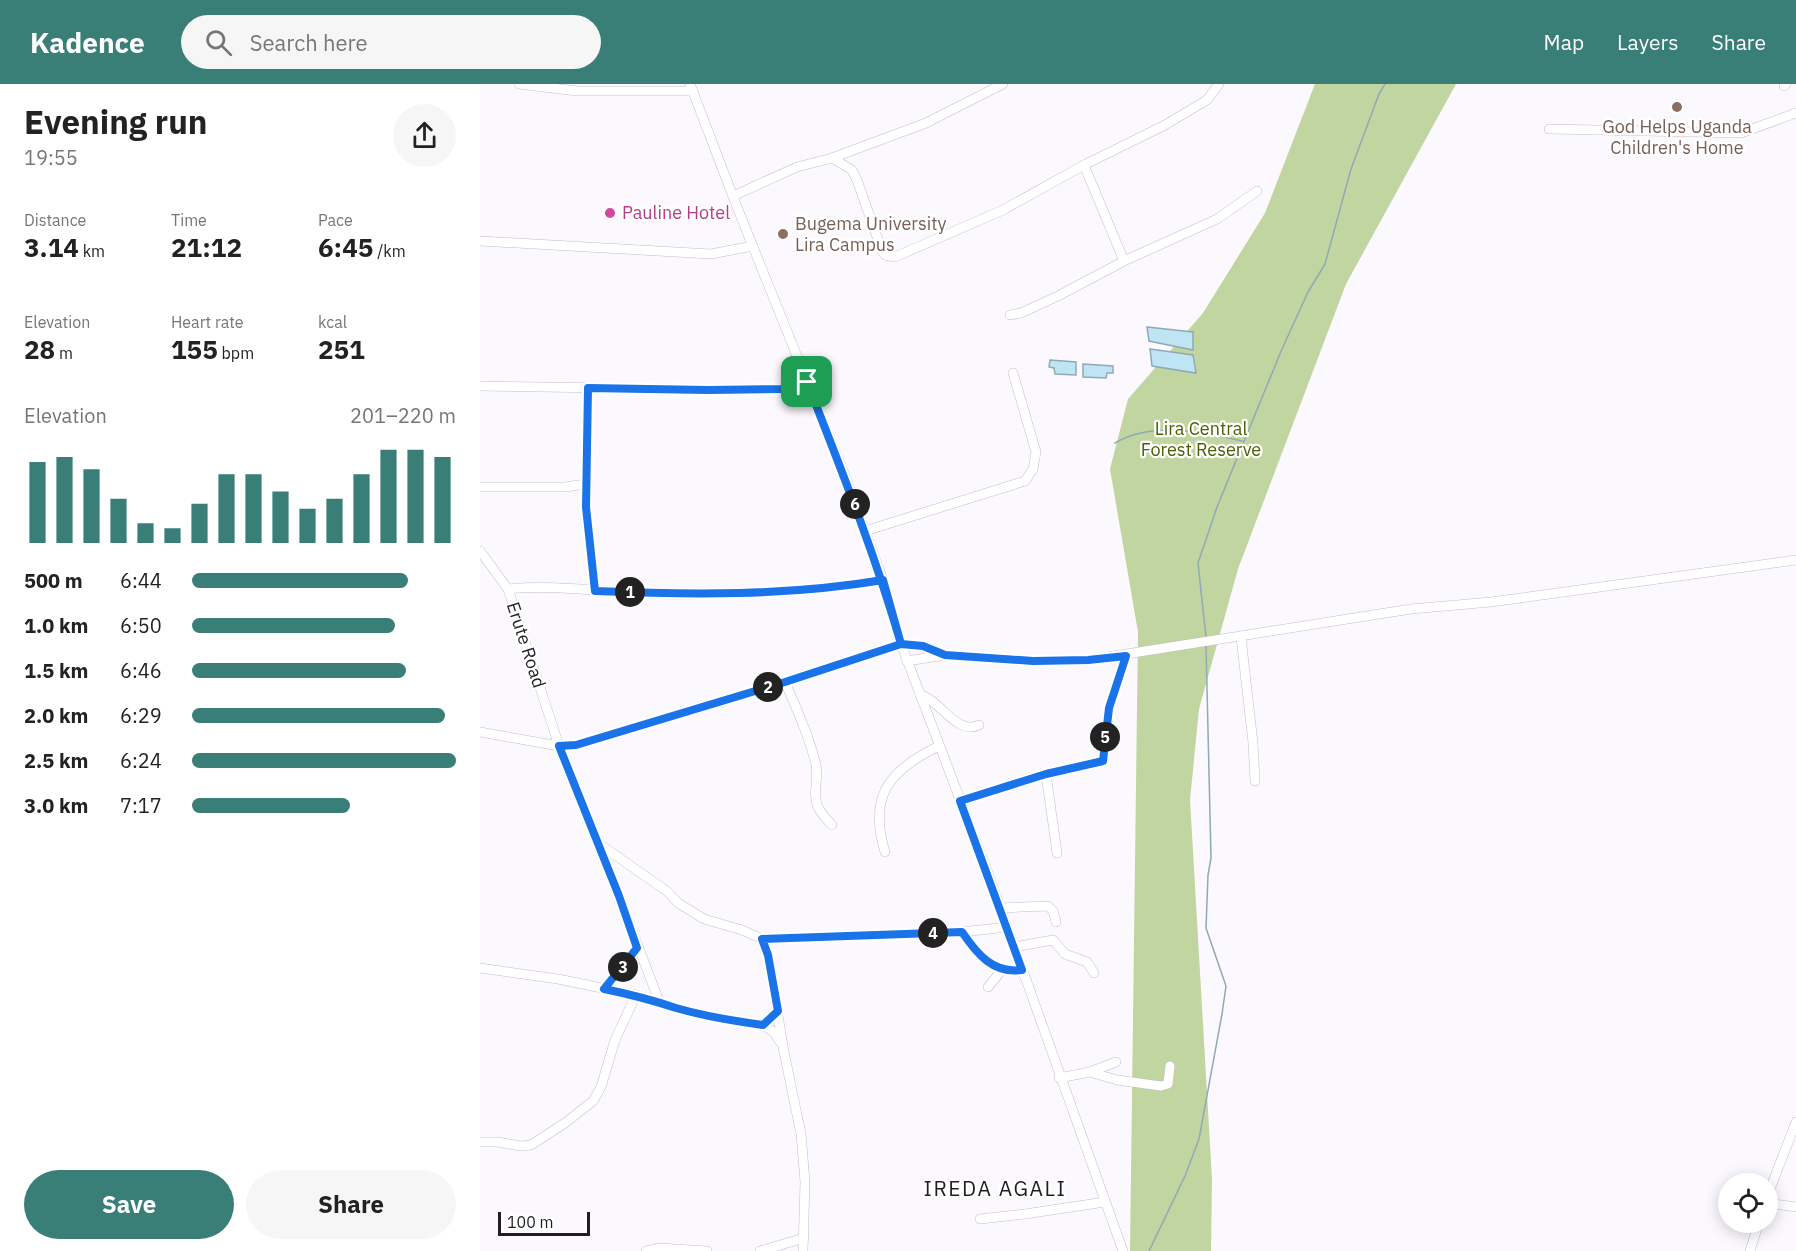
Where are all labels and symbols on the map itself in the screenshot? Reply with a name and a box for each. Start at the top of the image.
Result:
marker: God Helps Uganda Children's Home [1670,100,1684,114]
place label: God Helps Uganda Children's Home [1602,115,1752,159]
place label: Pauline Hotel [622,201,730,224]
marker: Pauline Hotel [603,206,617,220]
place label: Bugema University Lira Campus [795,212,947,256]
marker: Bugema University Lira Campus [776,227,790,241]
pin [781,356,832,407]
park label: Lira Central Forest Reserve [1141,417,1261,461]
pin: 6 [840,489,870,519]
pin: 1 [615,577,645,607]
street label: Erute Road [502,599,551,691]
pin: 2 [753,672,783,702]
pin: 5 [1090,722,1120,752]
pin: 4 [918,918,948,948]
pin: 3 [608,952,638,982]
district label: IREDA AGALI [924,1174,1066,1202]
scale bar [498,1209,590,1236]

